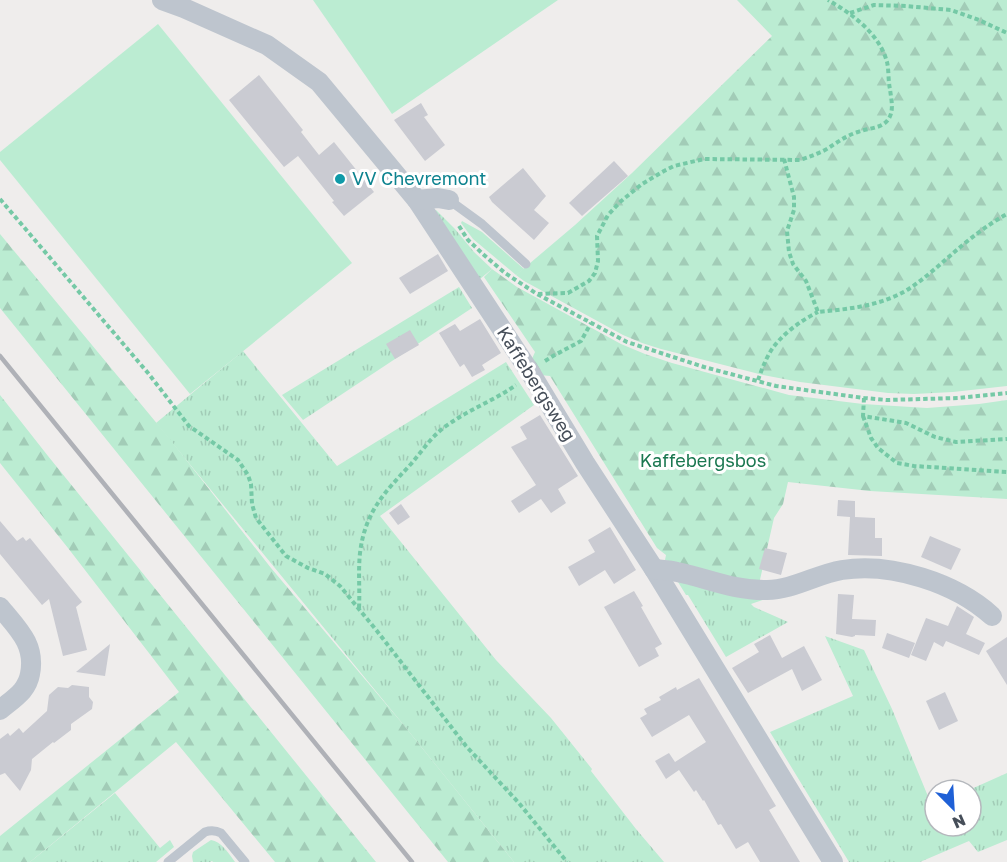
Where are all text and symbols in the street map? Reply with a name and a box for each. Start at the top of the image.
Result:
place label: VV Chevremont [352,167,487,189]
marker: VV Chevremont [333,172,347,186]
street label: Kaffebergsweg [493,322,581,445]
park label: Kaffebergsbos [640,449,766,471]
north arrow [923,778,983,838]
text: N [949,810,969,833]

